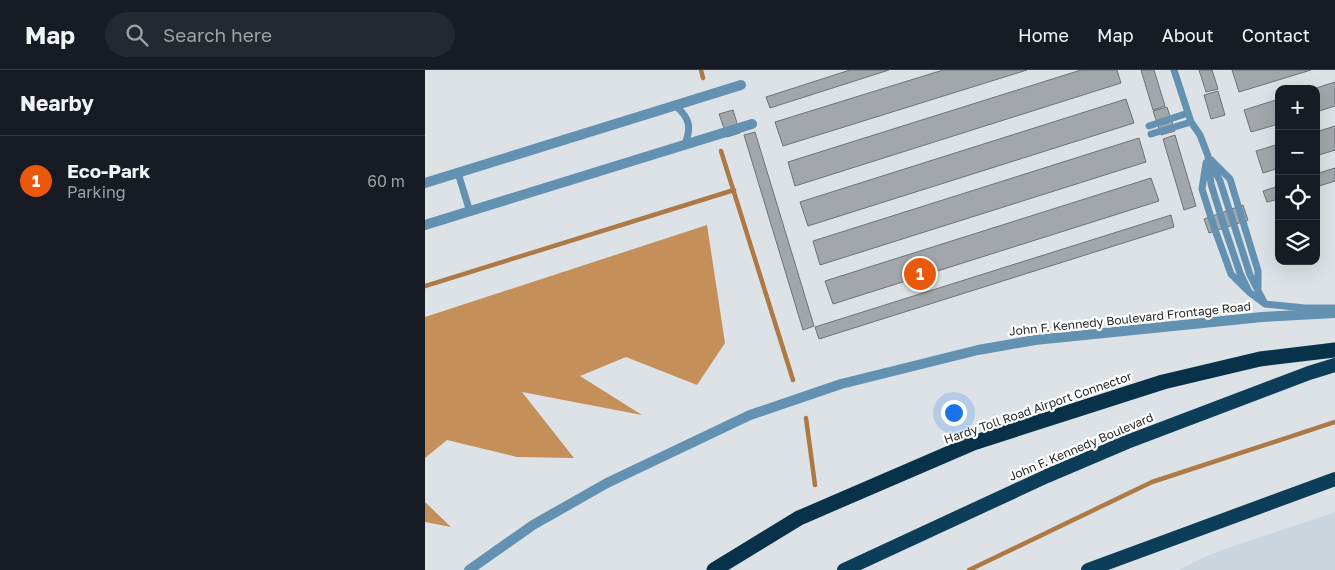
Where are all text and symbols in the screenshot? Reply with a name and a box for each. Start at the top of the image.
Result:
search box [105,12,455,57]
text: Map [25,20,75,49]
icon: search [123,21,151,49]
text: Search here [163,23,272,46]
text: Home [1018,24,1069,46]
text: Map [1097,24,1134,46]
text: About [1162,24,1214,46]
text: Contact [1242,24,1310,46]
map controls [1275,85,1320,265]
button: + [1275,85,1320,130]
text: Nearby [20,90,94,116]
button: − [1275,130,1320,175]
text: Eco-Park [67,159,150,182]
text: 1 [32,171,40,191]
text: 60 m [367,171,405,191]
button: locate [1275,175,1320,220]
text: Parking [67,182,126,202]
button: layers [1275,220,1320,265]
pin: 1 [904,255,936,293]
street label: John F. Kennedy Boulevard Frontage Road [1008,298,1252,339]
street label: Hardy Toll Road Airport Connector [942,368,1134,447]
your location [941,400,967,426]
street label: John F. Kennedy Boulevard [1006,409,1155,484]

